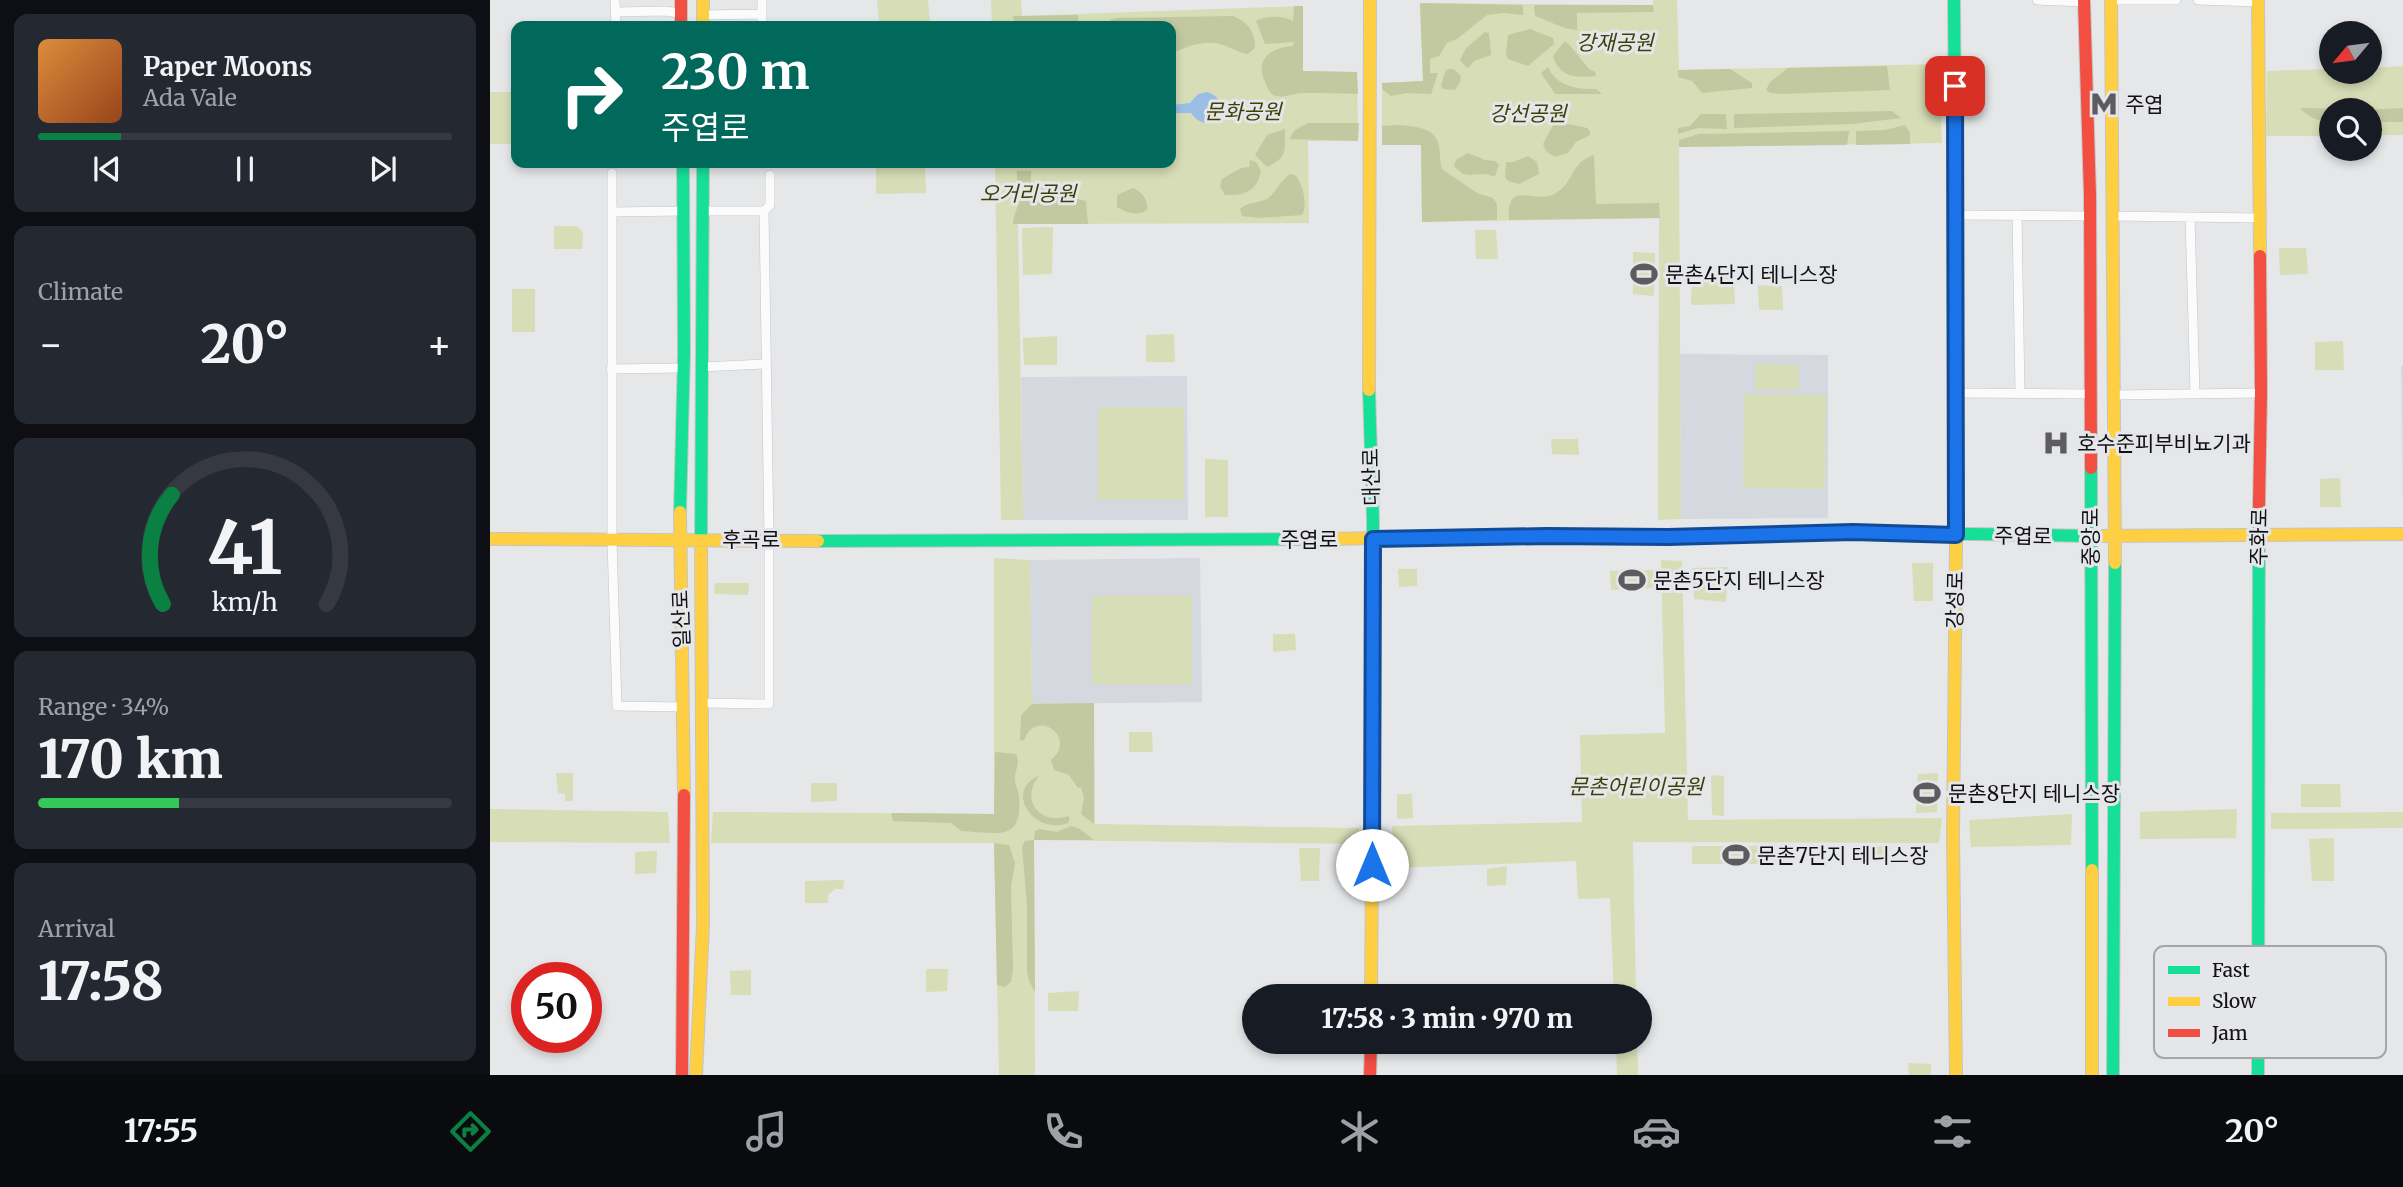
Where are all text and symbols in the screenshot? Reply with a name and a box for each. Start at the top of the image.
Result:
north arrow [2319,21,2382,84]
map controls [2319,21,2382,161]
park label: 강재공원 [1576,29,1655,56]
text: 230 m [661,41,809,102]
icon: right [546,49,637,140]
text: Paper Moons [143,50,312,83]
pin [1925,56,1985,116]
icon: arrive [1936,67,1974,105]
text: Ada Vale [143,83,237,112]
metro station icon: 주엽 [2089,89,2119,119]
place label: 주엽 [2125,91,2164,118]
park label: 문화공원 [1204,98,1283,125]
button: search [2319,98,2382,161]
park label: 강선공원 [1489,100,1568,127]
text: 주엽로 [661,108,749,148]
icon: previous [88,150,126,188]
icon: pause [226,150,264,188]
icon: next [364,150,402,188]
park label: 오거리공원 [980,180,1078,207]
sports icon: 문촌4단지 테니스장 [1629,259,1659,289]
place label: 문촌4단지 테니스장 [1665,261,1837,288]
text: Climate [38,277,123,306]
text: 20° [201,312,289,377]
text: − [38,321,63,368]
text: + [427,321,452,368]
hospital icon: 호수준피부비뇨기과 [2041,428,2071,458]
place label: 호수준피부비뇨기과 [2077,430,2251,457]
street label: 대산로 [1357,448,1385,506]
text: 41 [207,502,283,594]
street label: 중앙로 [2077,508,2104,566]
street label: 주화로 [2245,508,2273,566]
street label: 주엽로 [1994,522,2052,550]
street label: 후곡로 [722,526,780,553]
street label: 주엽로 [1280,526,1338,553]
sports icon: 문촌5단지 테니스장 [1617,565,1647,595]
place label: 문촌5단지 테니스장 [1653,567,1825,594]
street label: 강성로 [1941,571,1969,629]
text: km/h [212,585,278,617]
street label: 일산로 [666,590,696,648]
text: Range · 34% [38,692,169,721]
text: 170 km [38,727,223,792]
park label: 문촌어린이공원 [1568,773,1705,800]
sports icon: 문촌8단지 테니스장 [1912,778,1942,808]
place label: 문촌8단지 테니스장 [1948,780,2120,807]
position arrow [1335,828,1409,902]
sports icon: 문촌7단지 테니스장 [1721,840,1751,870]
place label: 문촌7단지 테니스장 [1757,842,1929,869]
text: Arrival [38,914,115,943]
legend [2154,946,2386,1058]
text: 17:58 [38,949,164,1014]
text: Fast [2212,958,2250,982]
speed limit sign: 50 [511,962,602,1053]
text: Slow [2212,989,2257,1013]
text: 17:58 · 3 min · 970 m [1321,1002,1573,1035]
text: Jam [2211,1021,2248,1045]
icon: directions [446,1107,495,1156]
icon: music [742,1107,791,1156]
icon: phone [1039,1107,1088,1156]
icon: climate [1335,1107,1384,1156]
icon: car [1632,1107,1681,1156]
icon: filters [1928,1107,1977,1156]
text: 17:55 [124,1111,198,1151]
text: 20° [2225,1111,2279,1151]

